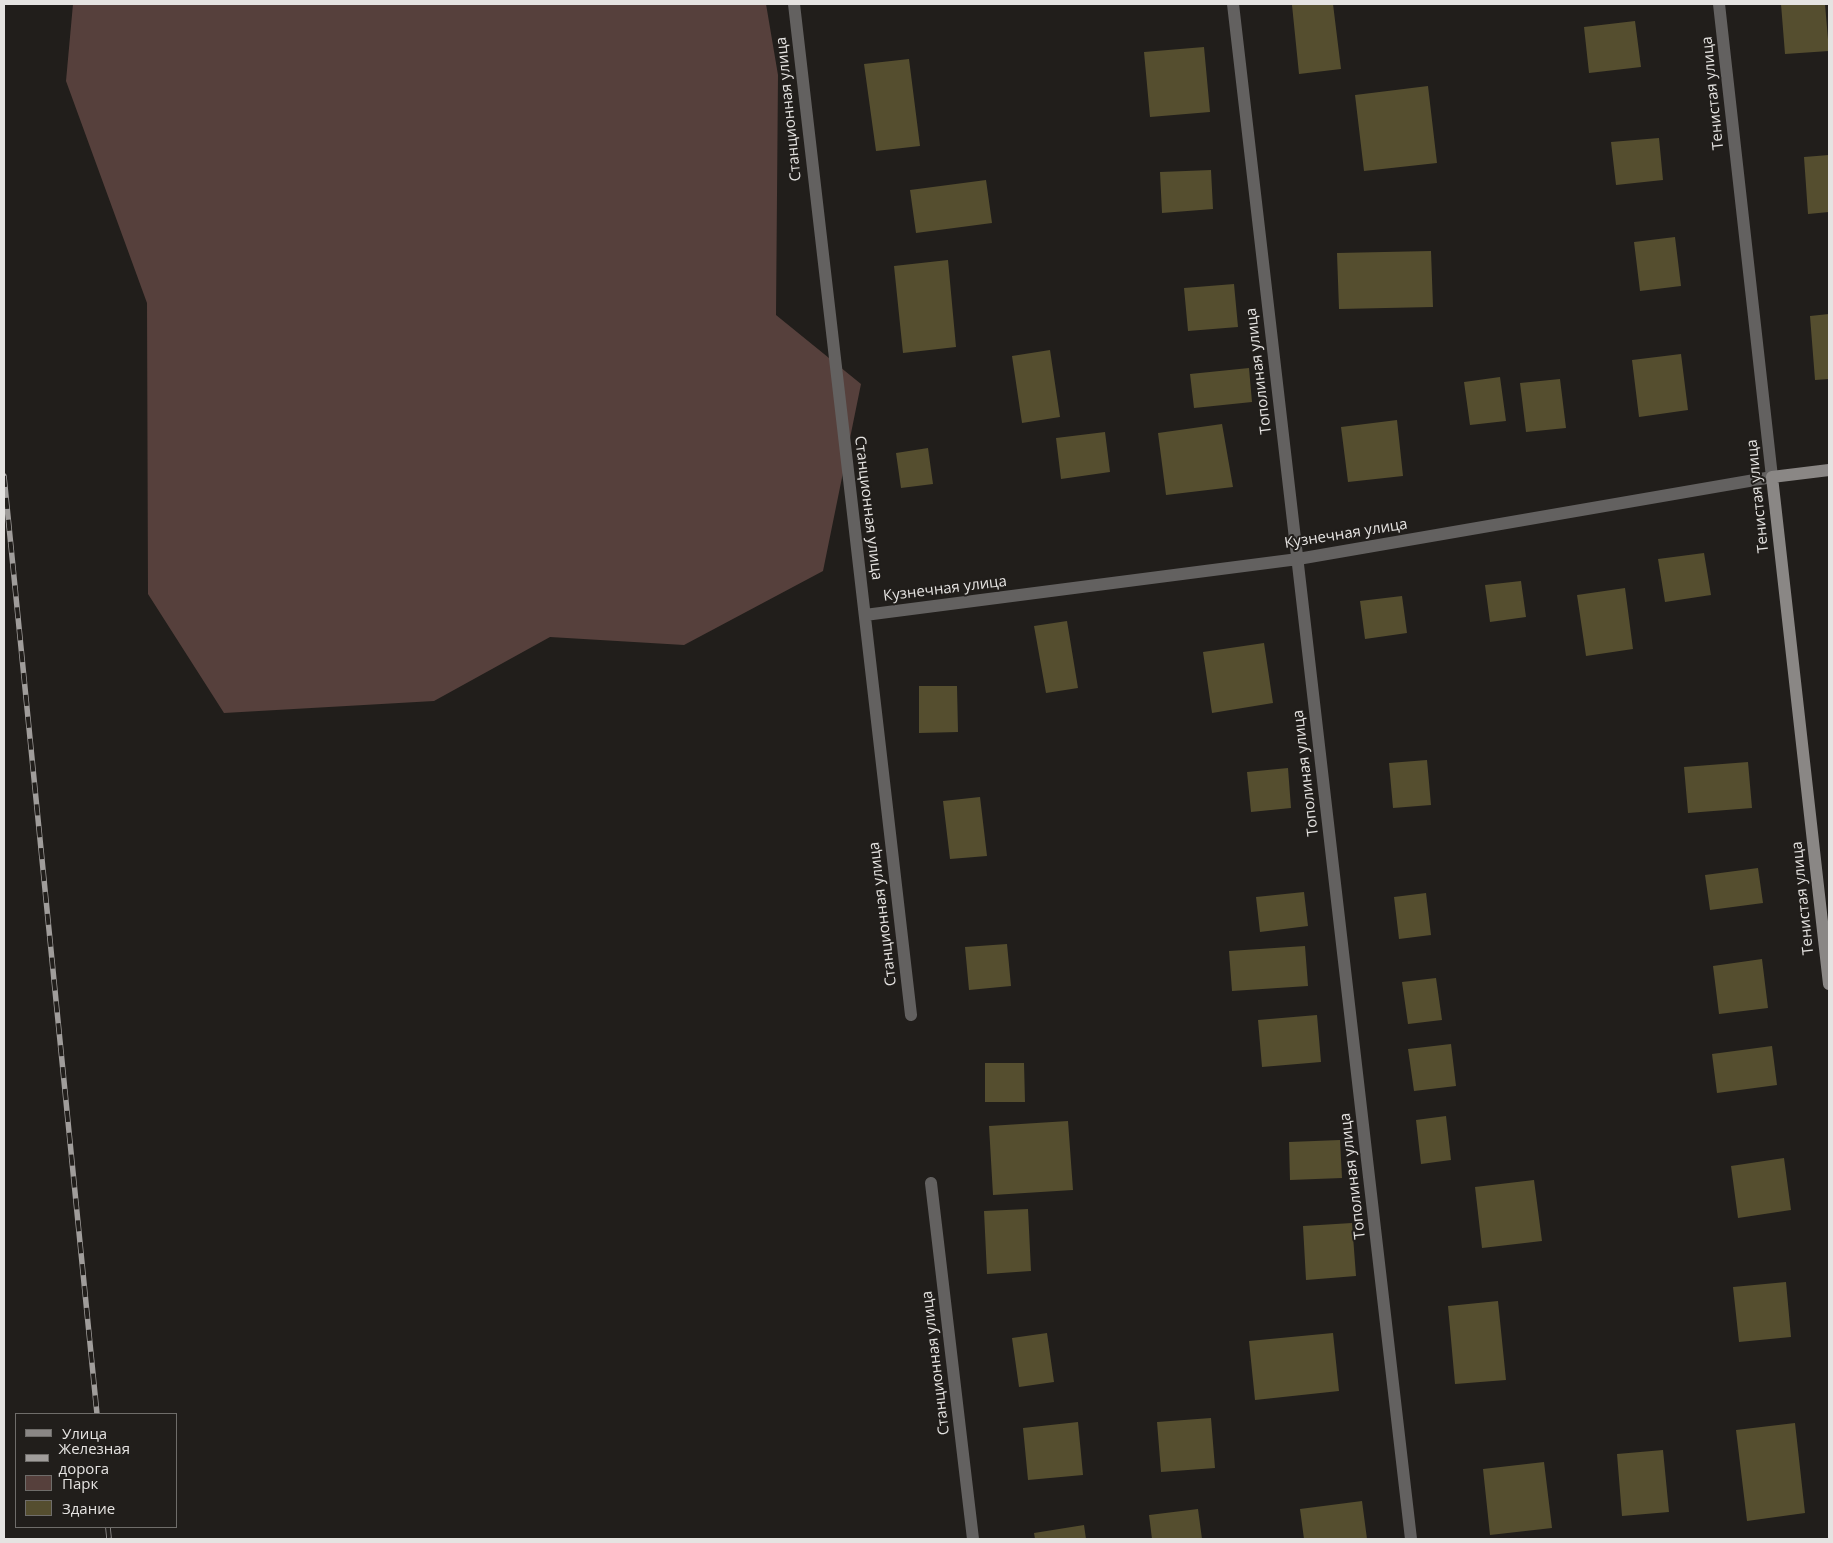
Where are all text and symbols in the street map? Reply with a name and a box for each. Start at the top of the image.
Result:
street label: Тенистая улица [1698,35,1728,151]
street label: Станционная улица [772,36,806,182]
street label: Тополиная улица [1242,307,1276,435]
street label: Станционная улица [850,435,886,581]
street label: Тенистая улица [1743,438,1773,554]
street label: Кузнечная улица [1283,515,1409,553]
street label: Кузнечная улица [882,572,1008,606]
street label: Тополиная улица [1289,709,1323,837]
street label: Тенистая улица [1788,840,1818,956]
street label: Станционная улица [865,841,901,987]
street label: Тополиная улица [1336,1112,1370,1240]
street label: Станционная улица [918,1290,954,1436]
legend [15,1413,178,1528]
text: Улица [62,1423,107,1443]
text: Железная дорога [59,1438,130,1478]
text: Парк [62,1473,98,1493]
text: Здание [62,1498,115,1518]

